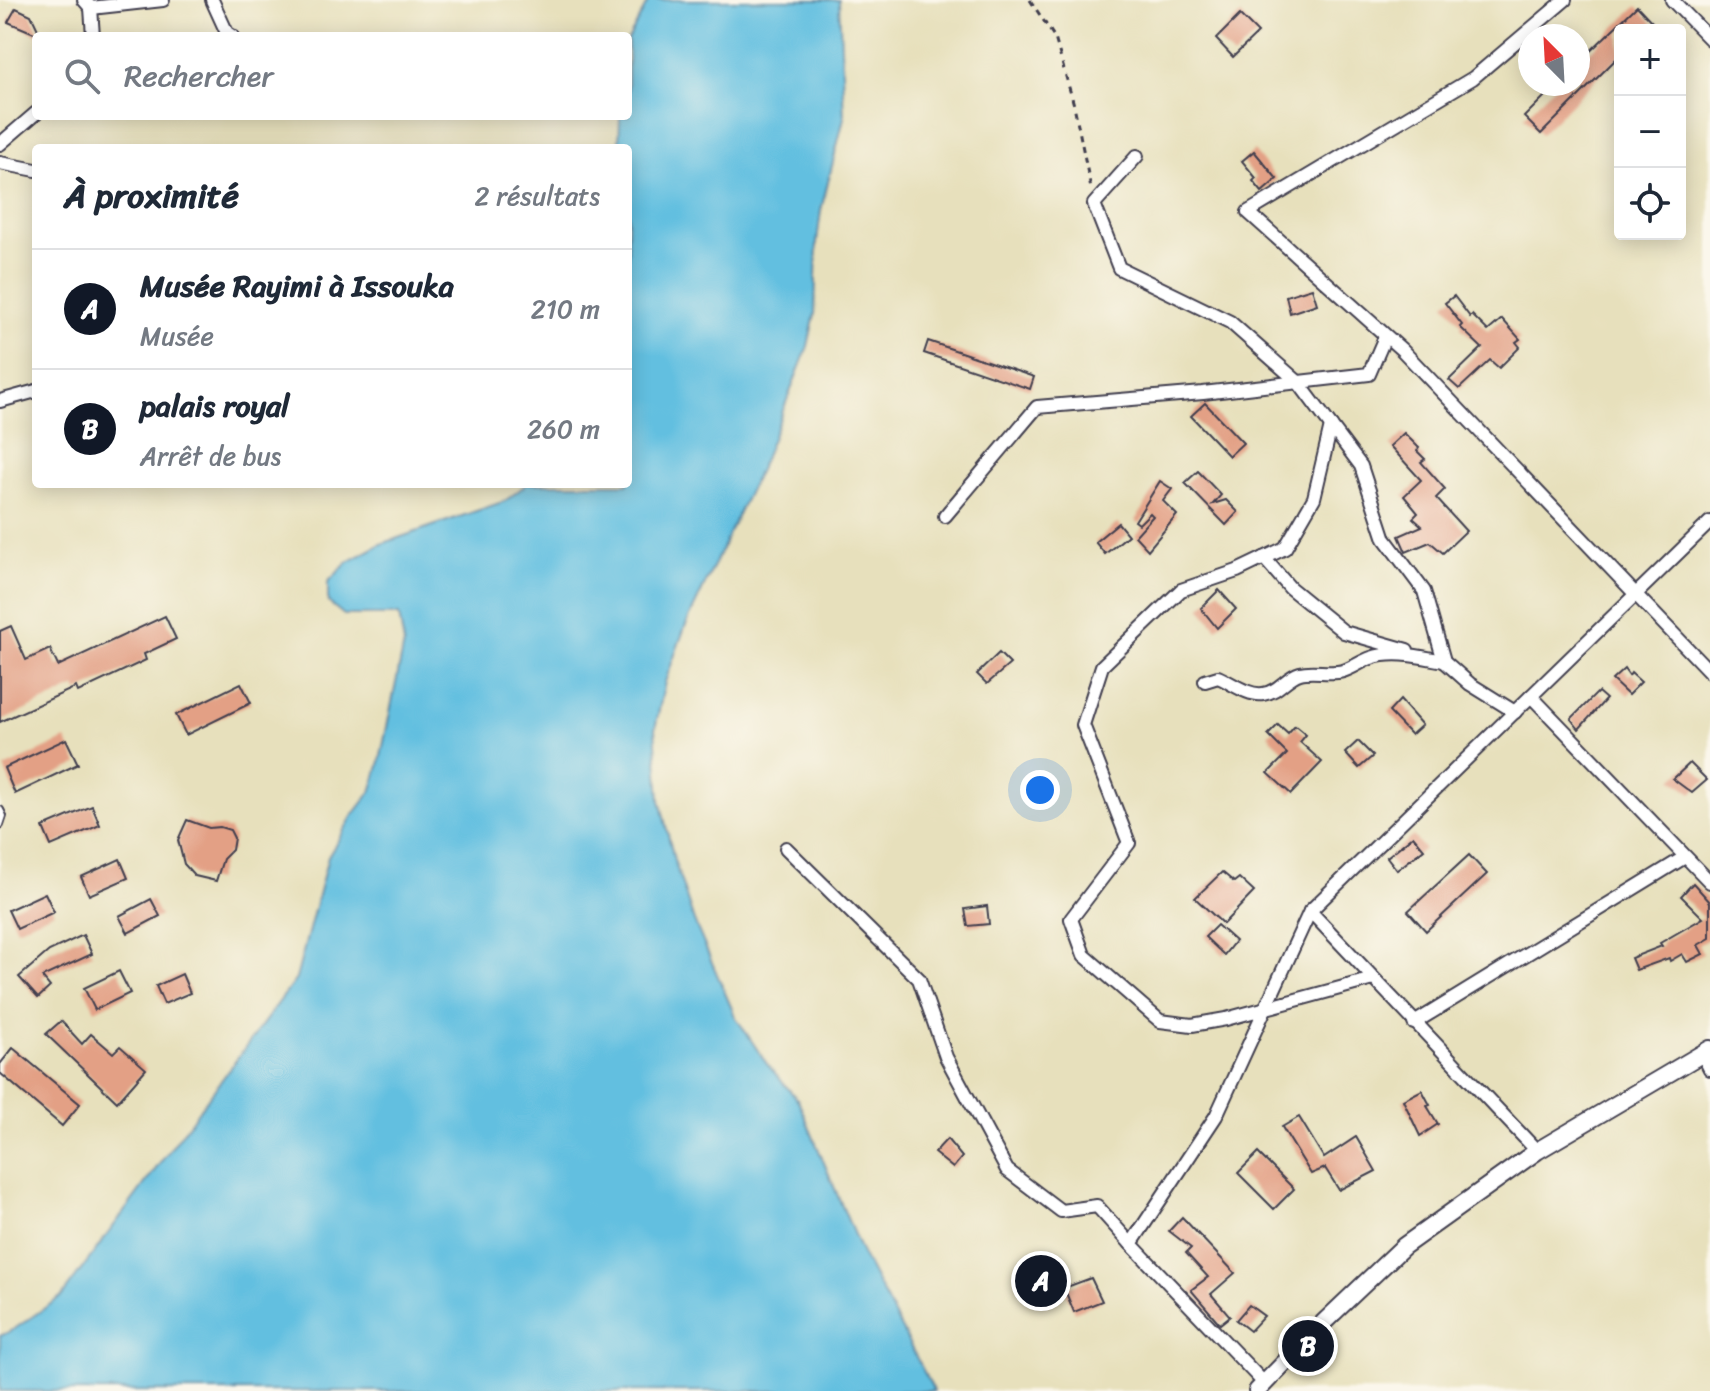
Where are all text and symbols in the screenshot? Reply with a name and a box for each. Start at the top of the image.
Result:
north arrow [1518,24,1590,96]
map controls [1614,24,1686,240]
button: + [1614,24,1686,96]
search box [32,32,632,120]
text: Rechercher [124,49,274,103]
icon: search [60,54,104,98]
button: − [1614,96,1686,168]
text: À proximité [64,166,239,226]
button: locate [1614,168,1686,240]
text: 2 résultats [474,173,600,219]
text: Musée Rayimi à Issouka [140,259,454,313]
text: A [81,286,99,332]
text: 210 m [531,286,600,332]
text: Musée [140,313,214,359]
text: palais royal [140,379,290,433]
text: B [82,406,98,452]
text: 260 m [527,406,600,452]
text: Arrêt de bus [140,433,281,479]
your location [1020,770,1060,810]
pin: A [1015,1251,1067,1311]
pin: B [1282,1316,1334,1376]

